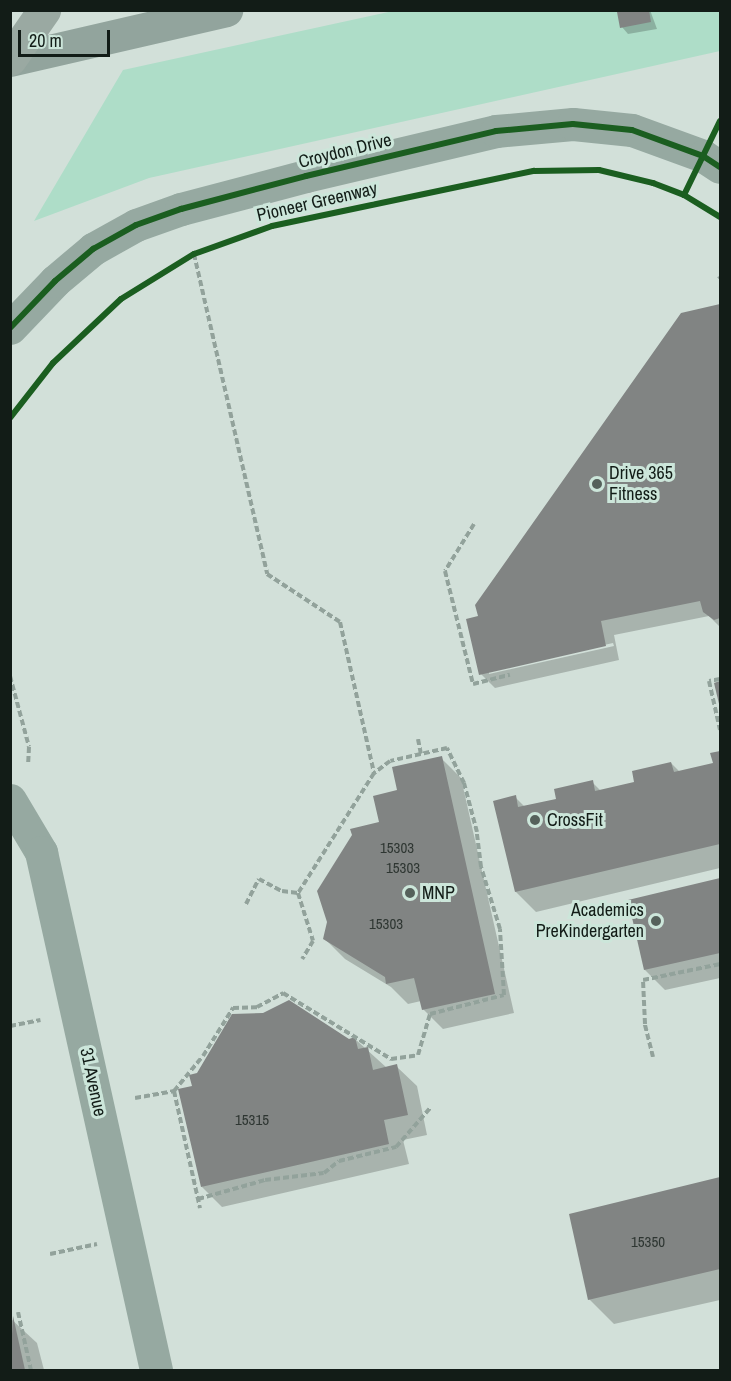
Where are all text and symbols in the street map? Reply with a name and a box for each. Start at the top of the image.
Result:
scale bar [21,18,112,56]
text: 20 m [29,28,62,53]
street label: Croydon Drive [296,129,394,173]
street label: Pioneer Greenway [255,178,379,226]
place label: Drive 365 Fitness [609,463,673,506]
marker: Drive 365 Fitness [590,477,604,491]
place label: CrossFit [547,809,603,831]
marker: CrossFit [528,813,542,827]
house number: 15303 [380,839,414,857]
house number: 15303 [386,859,420,877]
place label: MNP [422,882,455,904]
marker: MNP [403,886,417,900]
place label: Academics PreKindergarten [536,900,644,942]
marker: Academics PreKindergarten [649,914,663,928]
house number: 15303 [369,915,403,933]
street label: 31 Avenue [75,1045,111,1119]
house number: 15315 [235,1111,269,1129]
house number: 15350 [631,1233,665,1251]

